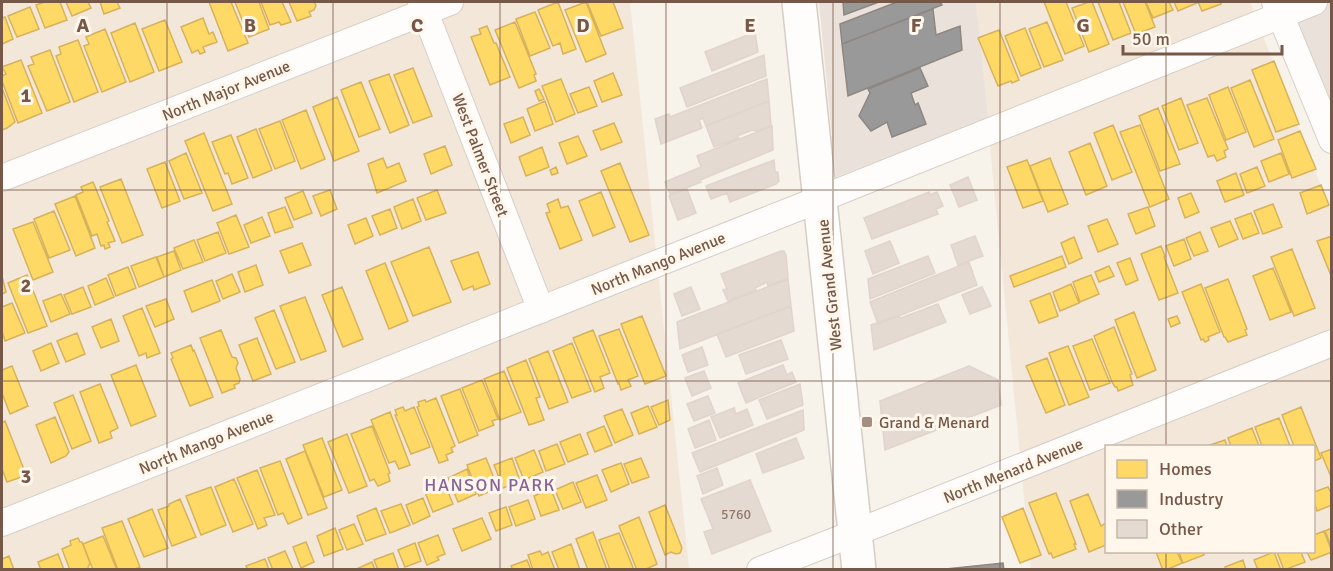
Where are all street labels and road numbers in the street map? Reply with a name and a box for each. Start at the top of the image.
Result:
street label: North Major Avenue [159,56,293,126]
street label: West Palmer Street [447,91,513,220]
street label: West Grand Avenue [813,218,847,352]
street label: North Mango Avenue [588,228,729,300]
street label: North Mango Avenue [136,407,277,479]
street label: North Menard Avenue [941,434,1086,508]

